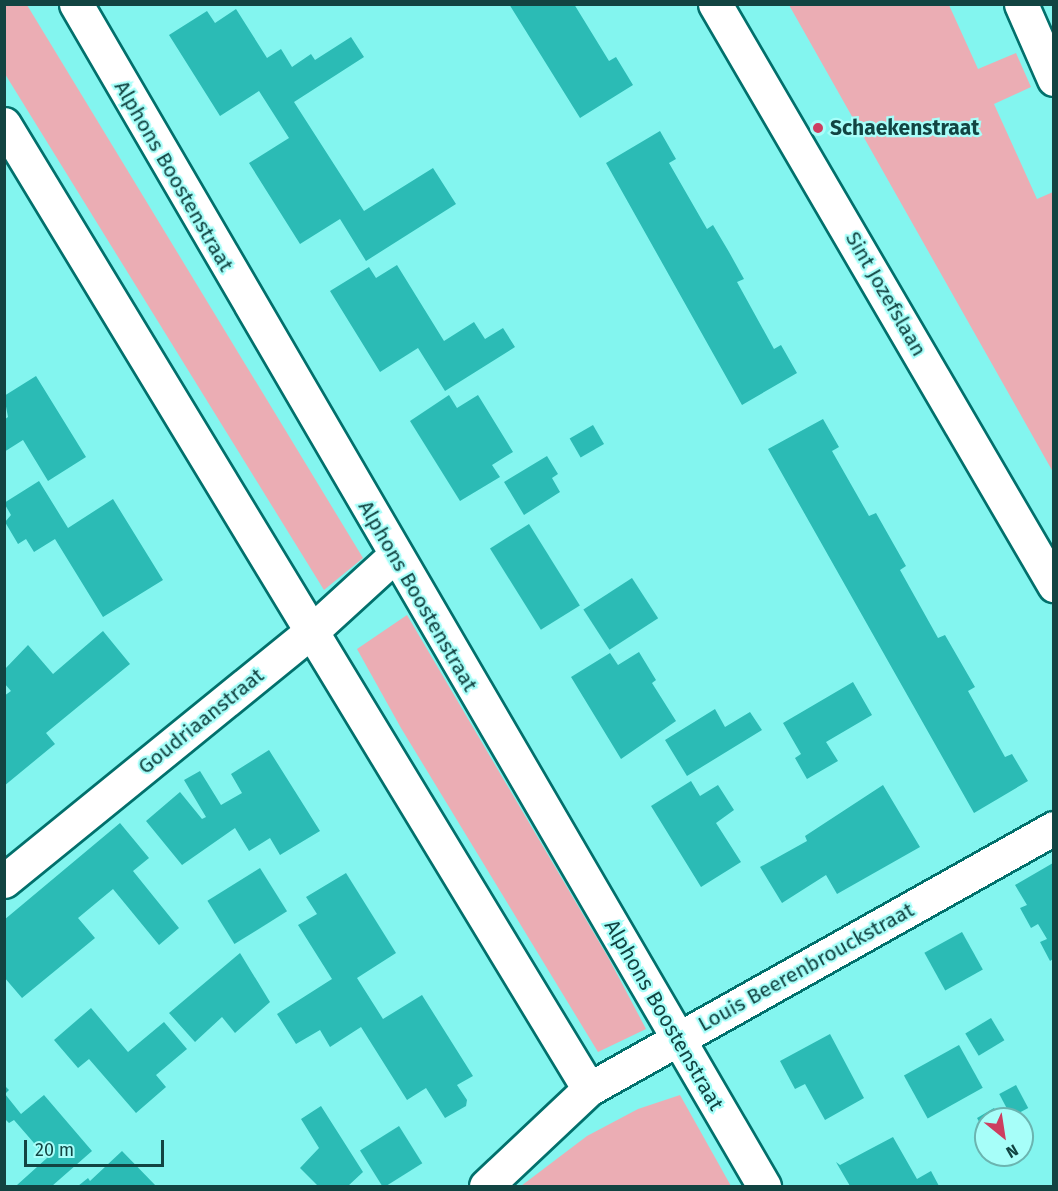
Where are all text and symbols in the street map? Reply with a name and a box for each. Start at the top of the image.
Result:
street label: Alphons Boostenstraat [109,76,239,276]
place label: Schaekenstraat [830,115,979,141]
marker: Schaekenstraat [811,121,825,135]
street label: Sint Jozefslaan [840,227,932,361]
street label: Alphons Boostenstraat [353,496,483,696]
street label: Goudriaanstraat [133,663,269,779]
street label: Louis Beerenbrouckstraat [694,897,918,1037]
street label: Alphons Boostenstraat [599,915,729,1115]
north arrow [974,1107,1034,1167]
scale bar [27,1128,166,1166]
text: 20 m [35,1139,74,1161]
text: N [1003,1140,1022,1162]

